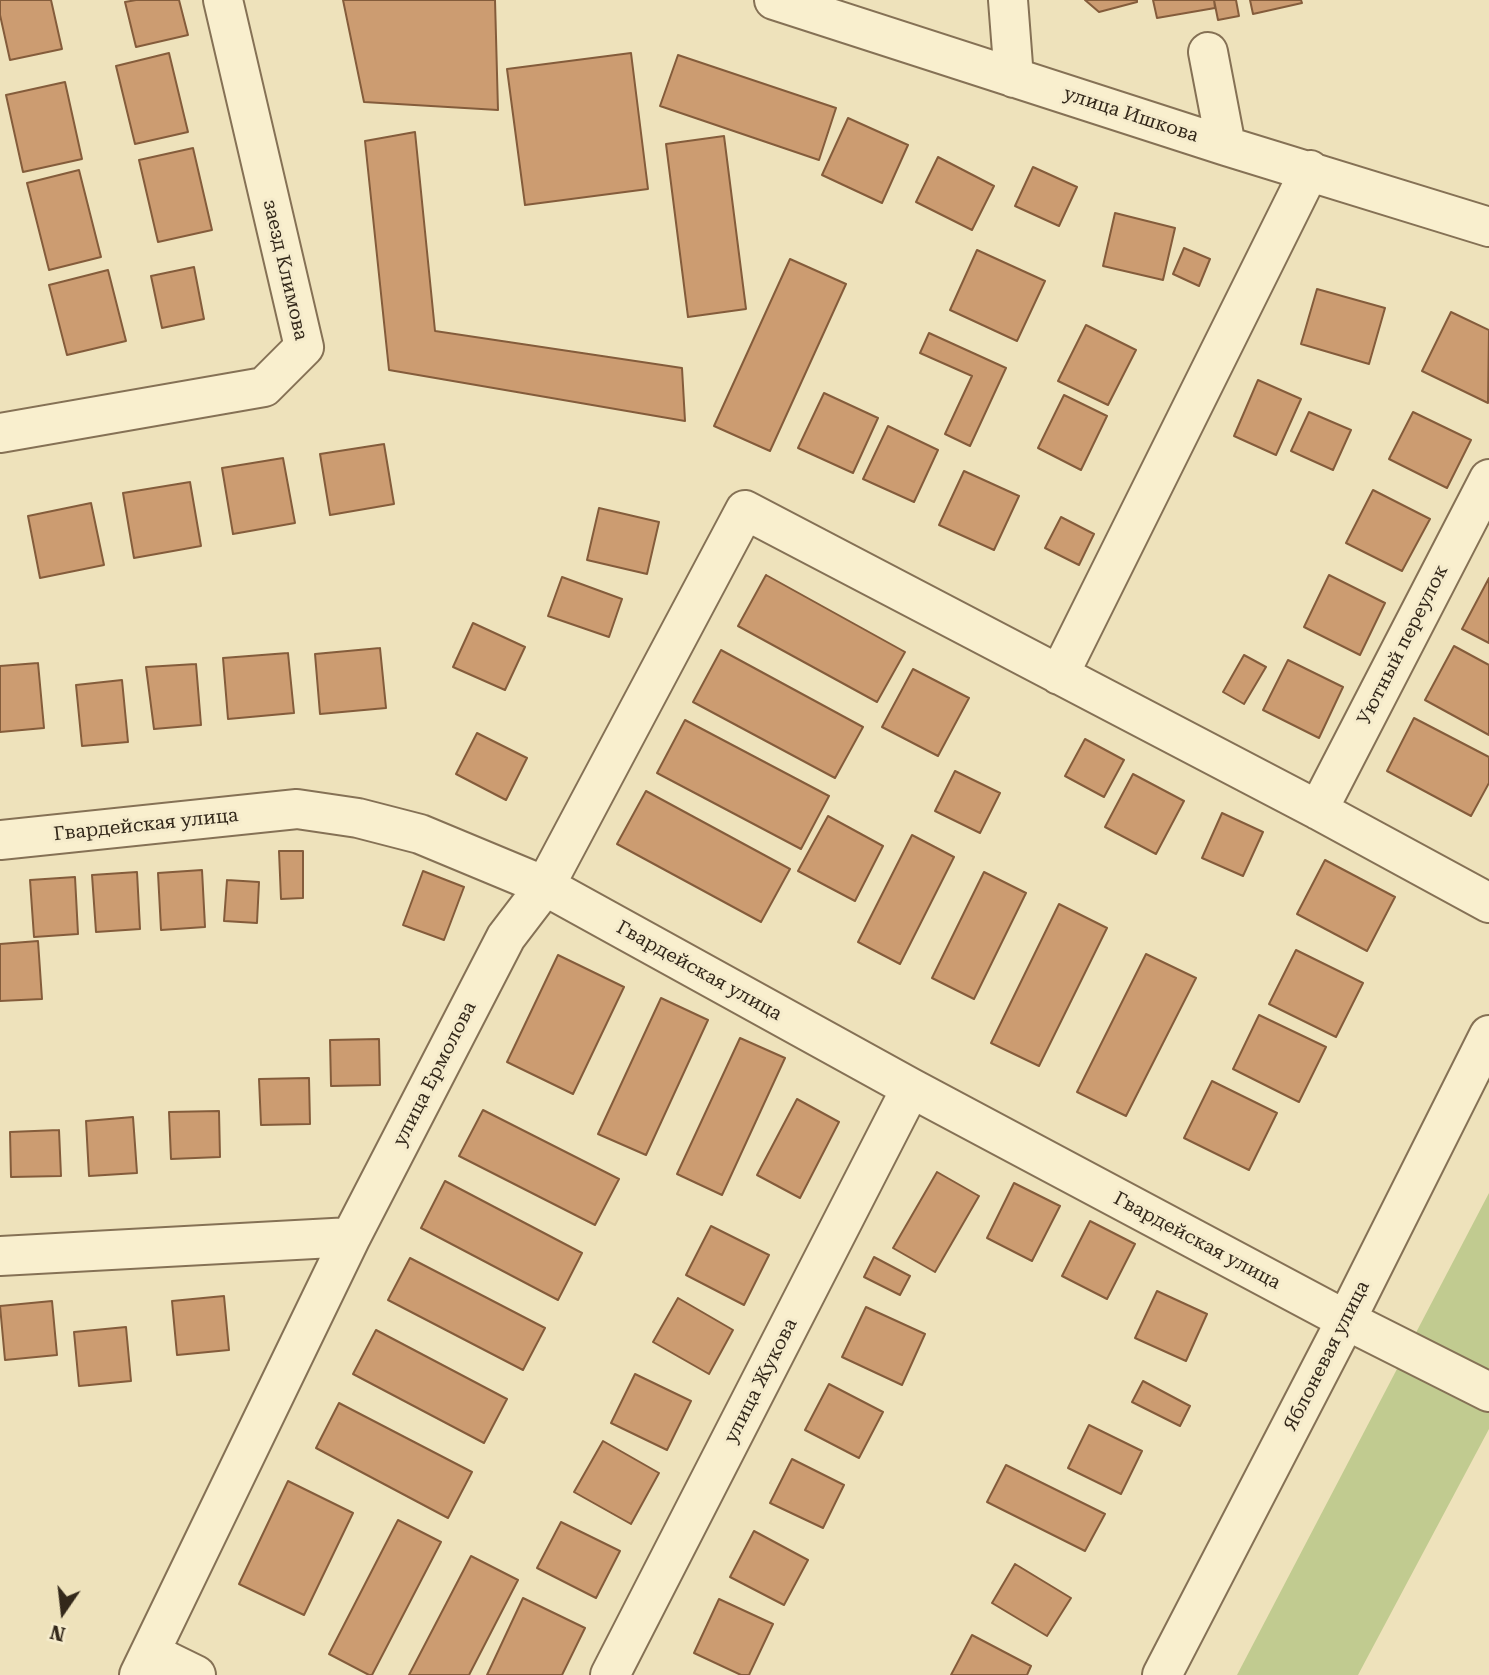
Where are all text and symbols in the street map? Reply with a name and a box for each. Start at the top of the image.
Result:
street label: улица Ишкова [1061,82,1201,148]
street label: заезд Климова [258,197,312,343]
street label: Уютный переулок [1353,561,1453,729]
street label: Гвардейская улица [53,804,239,846]
street label: Гвардейская улица [612,916,786,1026]
street label: улица Ермолова [389,998,481,1150]
street label: Гвардейская улица [1110,1187,1284,1295]
street label: Яблоневая улица [1279,1277,1375,1435]
street label: улица Жукова [720,1315,802,1447]
north arrow [28,1577,98,1647]
text: N [48,1620,68,1646]

